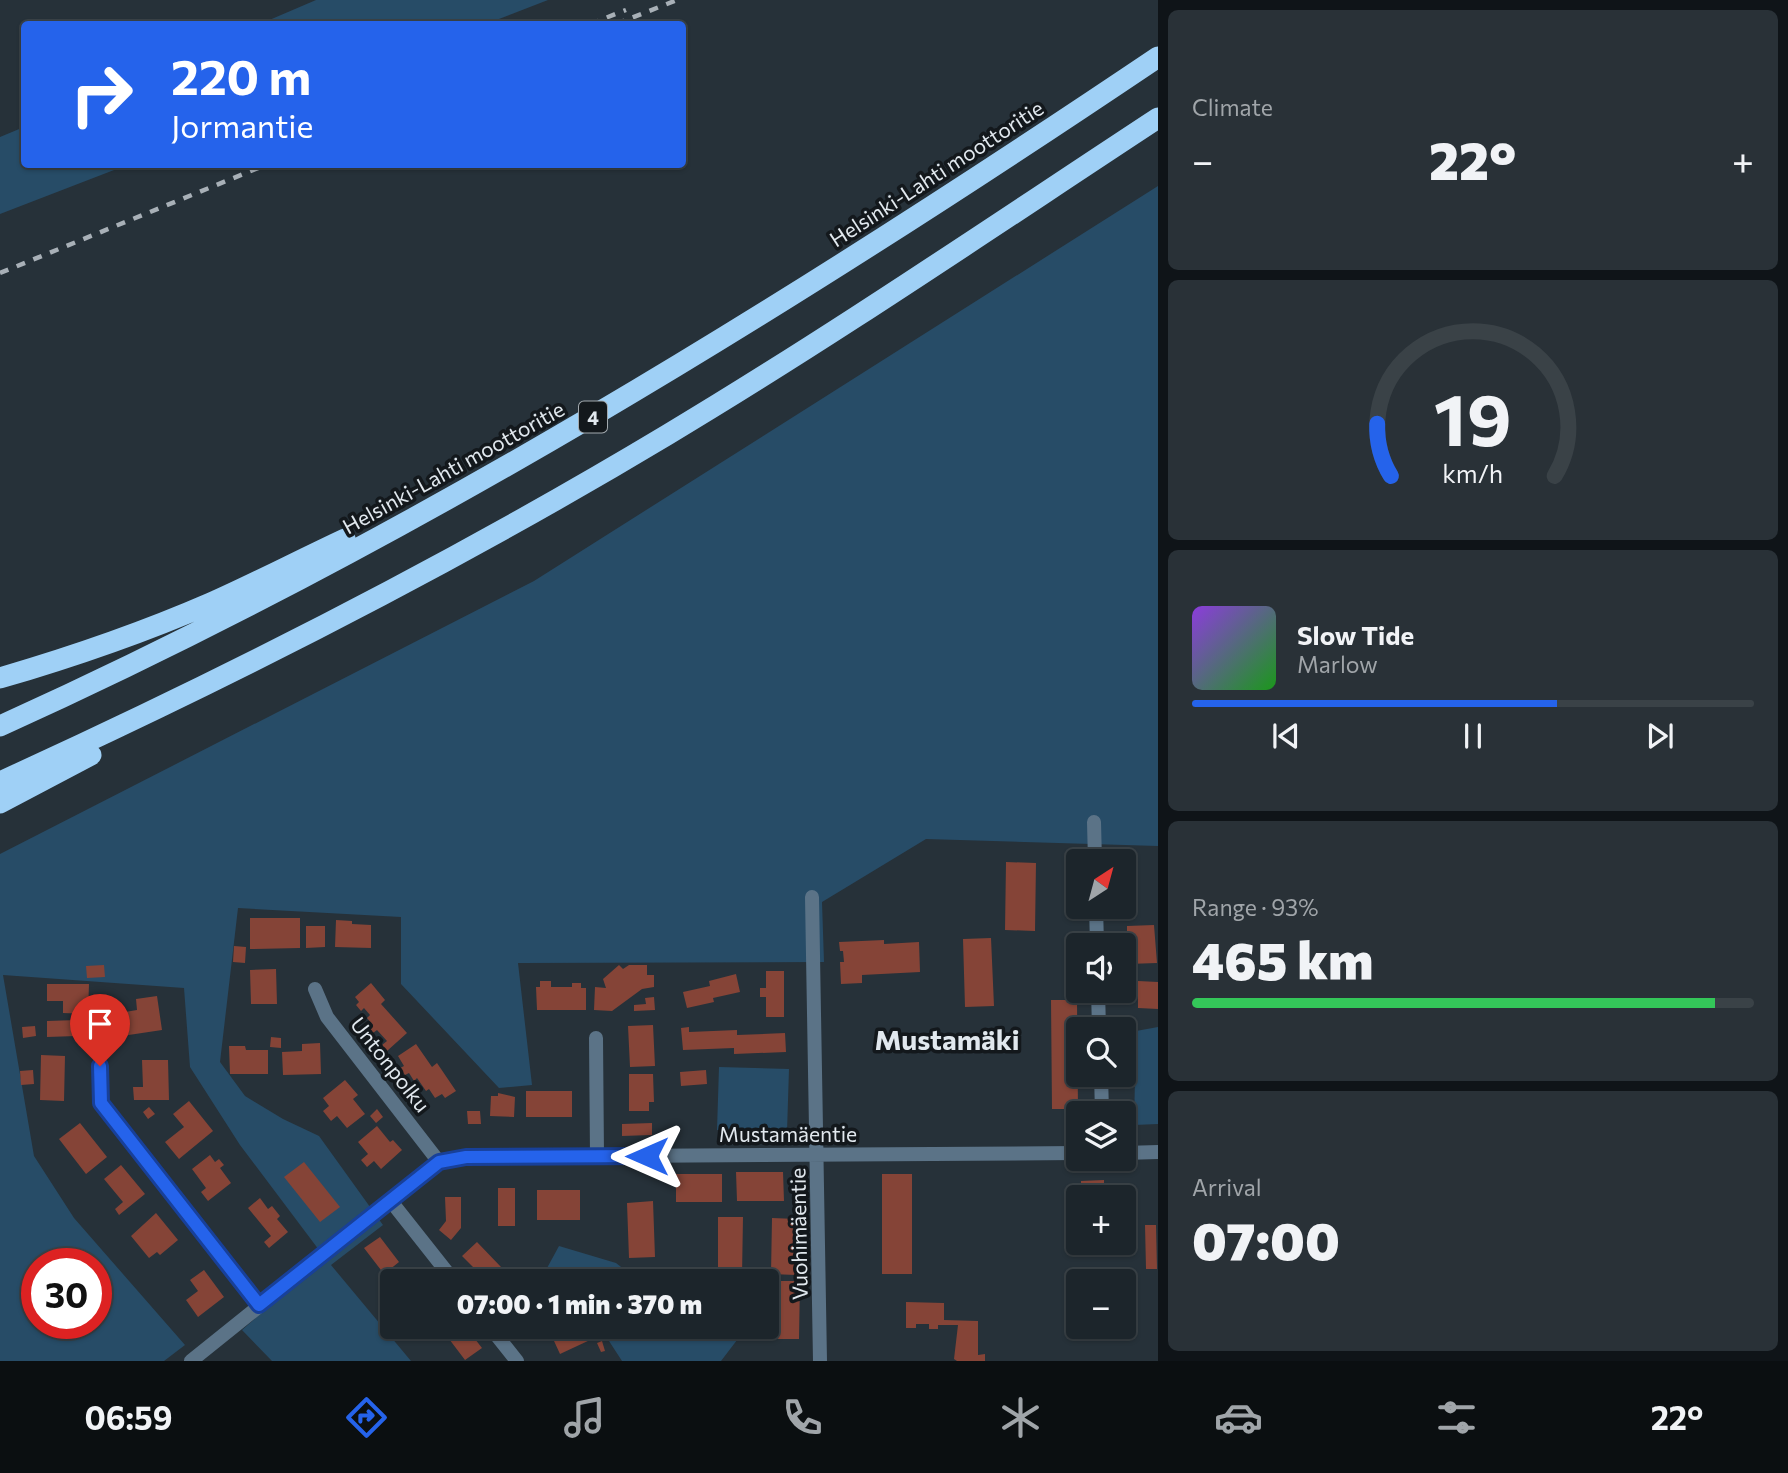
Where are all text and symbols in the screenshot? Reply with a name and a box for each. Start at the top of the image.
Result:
text: 220 m [171,45,311,105]
icon: right [56,49,147,140]
text: Climate [1192,93,1273,121]
street label: Helsinki-Lahti moottoritie [825,95,1047,251]
text: Jormantie [171,105,313,145]
text: 22° [1429,127,1516,191]
text: − [1192,136,1214,183]
text: + [1732,136,1754,183]
text: 19 [1434,373,1512,462]
street label: Helsinki-Lahti moottoritie [338,396,568,538]
road number: 4 [579,402,607,432]
text: km/h [1443,458,1503,488]
text: Slow Tide [1297,619,1414,650]
text: Marlow [1297,650,1378,678]
icon: previous [1267,717,1305,755]
icon: pause [1454,717,1492,755]
icon: next [1641,717,1679,755]
north arrow [1066,849,1136,919]
map controls [1066,849,1136,1339]
text: Range · 93% [1192,893,1318,921]
text: 465 km [1192,927,1373,991]
button: sound [1066,933,1136,1003]
pin [70,994,130,1066]
icon: arrive [81,1005,119,1043]
street label: Untonpolku [346,1011,436,1117]
button: search [1066,1017,1136,1087]
district label: Mustamäki [874,1022,1020,1056]
button: layers [1066,1101,1136,1171]
position arrow [610,1119,684,1193]
street label: Mustamäentie [719,1121,857,1146]
street label: Vuohimäentie [784,1168,812,1300]
text: Arrival [1192,1173,1262,1201]
button: + [1066,1185,1136,1255]
text: 07:00 [1192,1207,1340,1271]
speed limit sign: 30 [21,1248,112,1339]
button: − [1066,1269,1136,1339]
text: 07:00 · 1 min · 370 m [457,1288,702,1319]
icon: directions [342,1393,391,1442]
icon: music [560,1393,609,1442]
icon: phone [778,1393,827,1442]
icon: climate [996,1393,1045,1442]
icon: car [1214,1393,1263,1442]
icon: filters [1432,1393,1481,1442]
text: 06:59 [85,1397,172,1437]
text: 22° [1651,1397,1703,1437]

